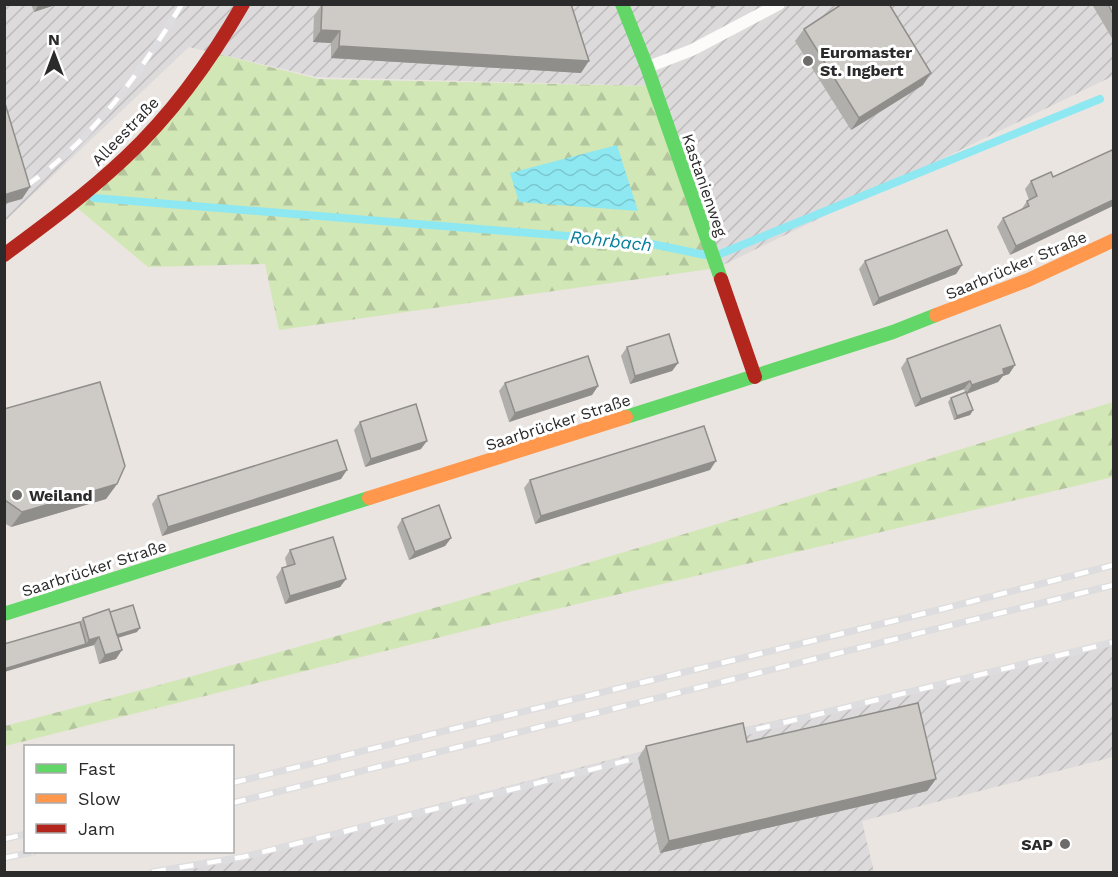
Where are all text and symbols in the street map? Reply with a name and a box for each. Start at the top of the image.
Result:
north arrow [24,24,84,84]
text: N [48,30,60,49]
place label: Euromaster St. Ingbert [820,43,912,80]
marker: Euromaster St. Ingbert [801,54,815,68]
street label: Alleestraße [88,93,163,170]
street label: Kastanienweg [678,131,731,240]
water label: Rohrbach [569,226,653,255]
street label: Saarbrücker Straße [943,227,1089,304]
street label: Saarbrücker Straße [483,390,633,455]
place label: Weiland [29,486,93,505]
marker: Weiland [10,488,24,502]
street label: Saarbrücker Straße [19,536,169,601]
legend [24,745,234,853]
text: Fast [78,758,116,779]
text: Slow [78,788,121,809]
text: Jam [78,818,115,839]
place label: SAP [1021,835,1053,854]
marker: SAP [1058,837,1072,851]

